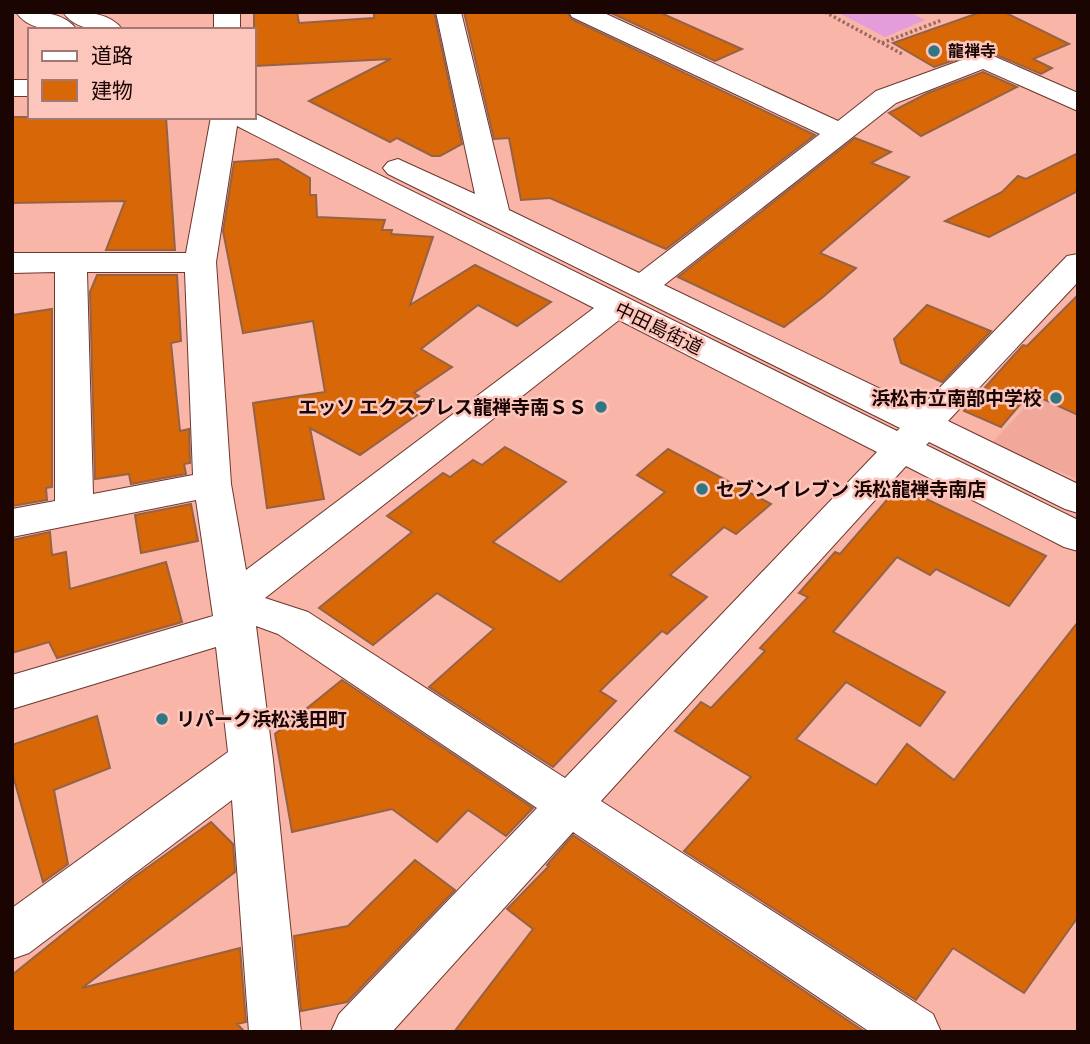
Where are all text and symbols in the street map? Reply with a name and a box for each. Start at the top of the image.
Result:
legend [28,28,256,119]
place label: 龍禅寺 [948,40,996,62]
text: 道路 [91,41,133,70]
marker: 龍禅寺 [926,43,942,59]
text: 建物 [91,76,133,105]
street label: 中田島街道 [611,295,707,361]
place label: 浜松市立南部中学校 [871,385,1042,411]
marker: 浜松市立南部中学校 [1048,390,1064,406]
place label: エッソ エクスプレス龍禅寺南ＳＳ [298,394,587,420]
marker: エッソ エクスプレス龍禅寺南ＳＳ [593,399,609,415]
place label: セブンイレブン 浜松龍禅寺南店 [716,476,986,502]
marker: セブンイレブン 浜松龍禅寺南店 [694,481,710,497]
place label: リパーク浜松浅田町 [176,706,347,732]
marker: リパーク浜松浅田町 [154,711,170,727]

